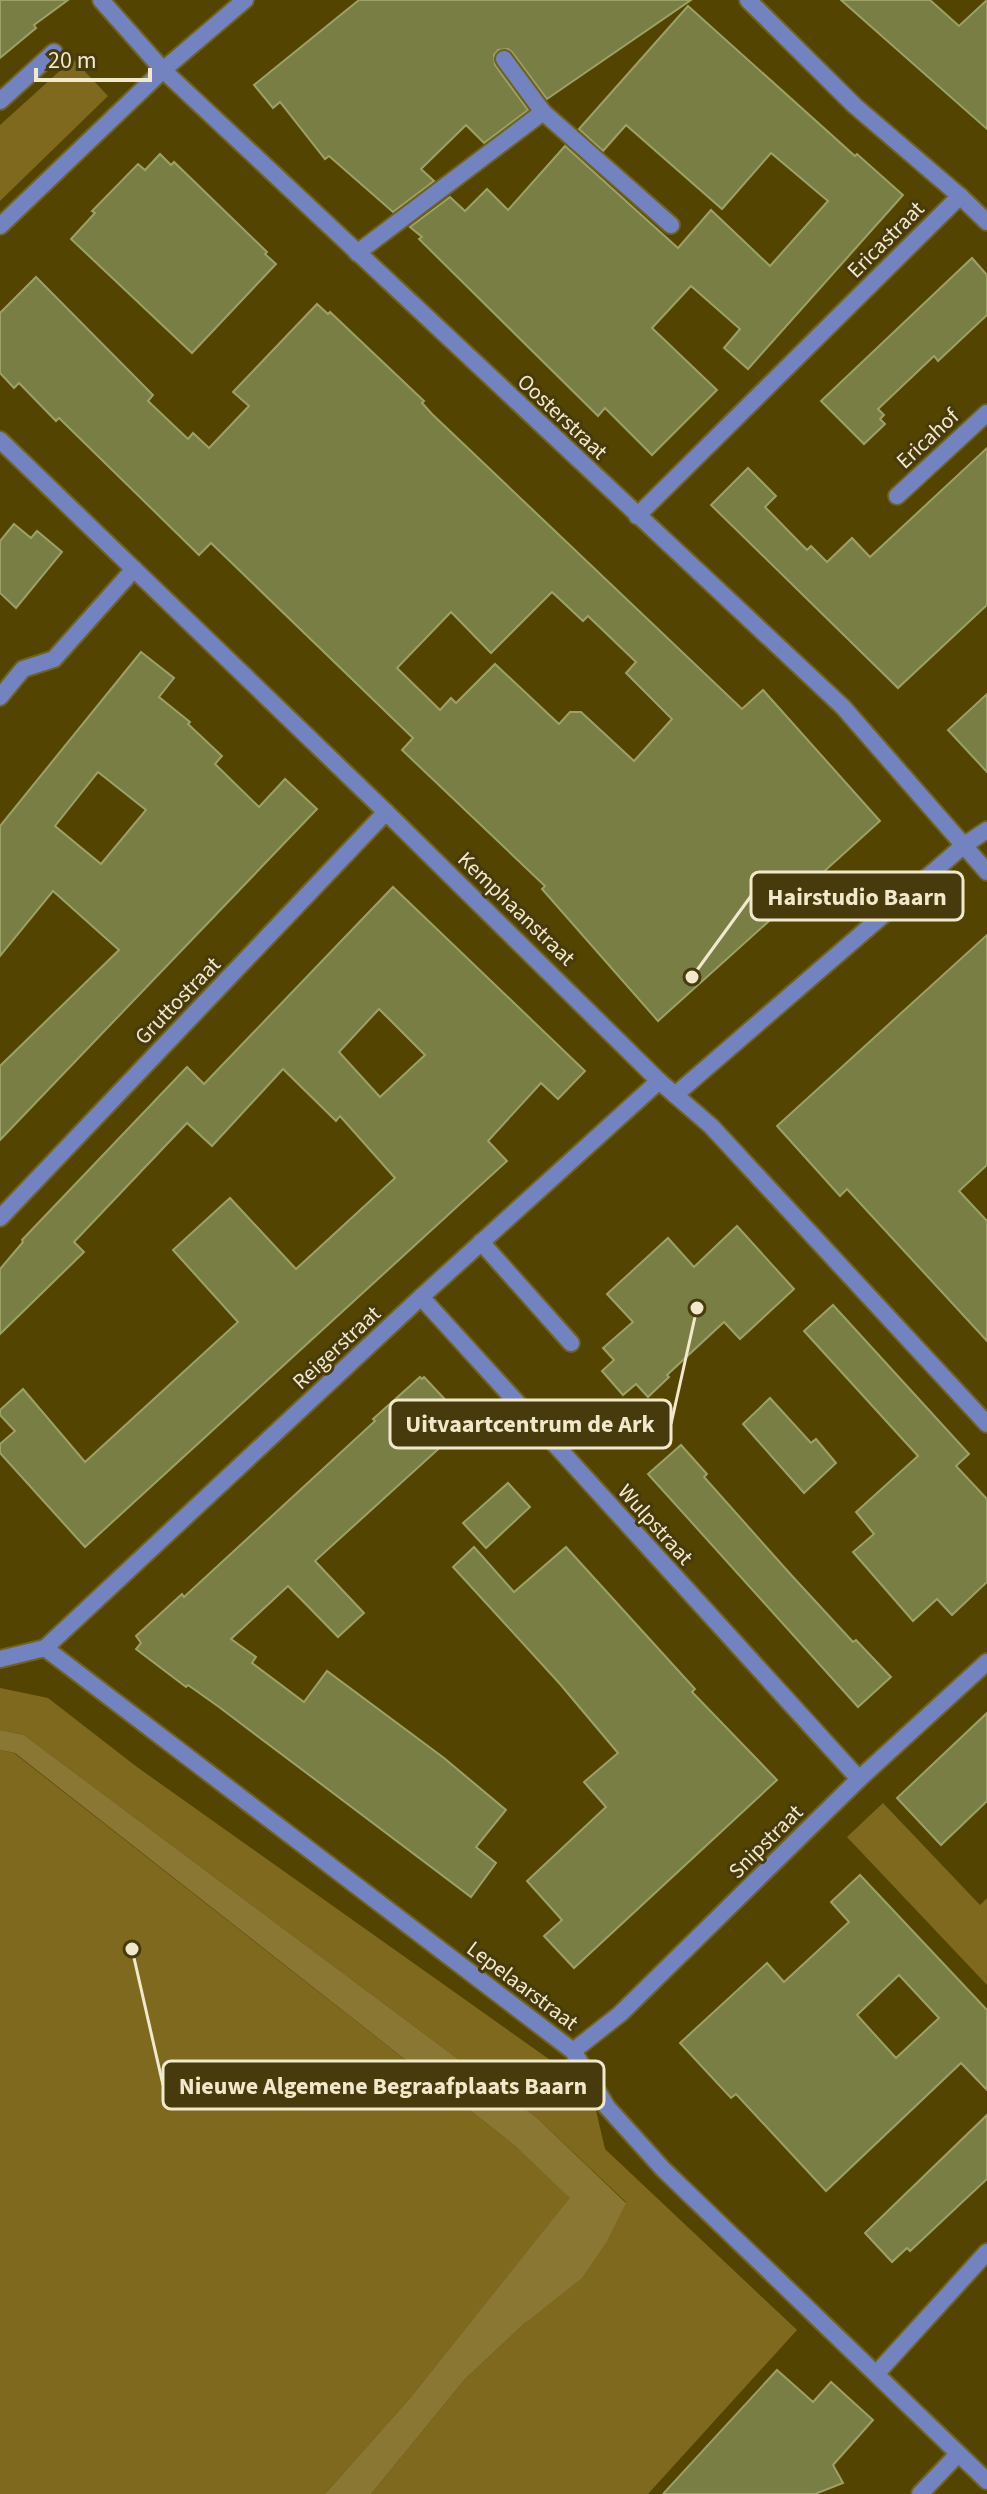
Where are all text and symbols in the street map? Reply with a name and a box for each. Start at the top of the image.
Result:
scale bar [36,32,150,82]
text: 20 m [48,43,97,78]
street label: Ericastraat [840,193,932,286]
street label: Oosterstraat [510,366,615,468]
street label: Ericahof [889,400,967,476]
street label: Kemphaanstraat [450,844,583,974]
callout: Hairstudio Baarn [751,872,963,920]
text: Hairstudio Baarn [767,880,947,915]
street label: Gruttostraat [127,949,228,1052]
street label: Reigerstraat [285,1298,388,1397]
callout: Uitvaartcentrum de Ark [390,1400,671,1448]
text: Uitvaartcentrum de Ark [405,1407,656,1442]
street label: Wulpstraat [610,1477,701,1573]
street label: Snipstraat [721,1797,811,1886]
street label: Lepelaarstraat [460,1933,585,2039]
callout: Nieuwe Algemene Begraafplaats Baarn [163,2061,604,2109]
text: Nieuwe Algemene Begraafplaats Baarn [179,2069,587,2104]

